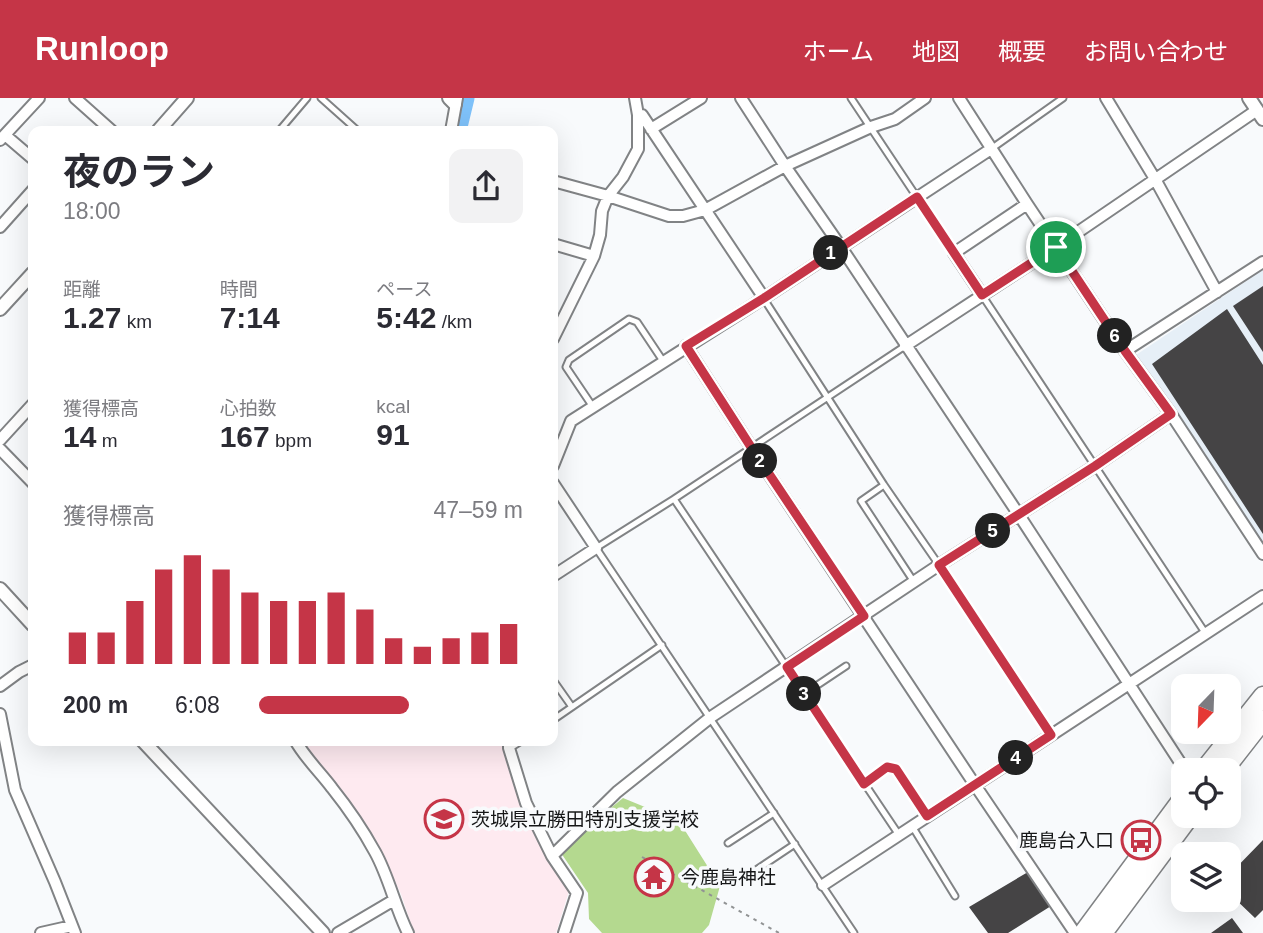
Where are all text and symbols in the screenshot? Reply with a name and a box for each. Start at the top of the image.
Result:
text: Runloop [35,30,169,67]
text: ホーム [803,38,874,65]
text: 地図 [912,38,960,65]
text: 概要 [998,38,1046,65]
text: お問い合わせ [1084,38,1228,65]
button: share [449,149,523,223]
text: 夜のラン [63,151,215,193]
text: 18:00 [63,198,121,224]
pin [1026,217,1086,277]
icon: arrive [1037,228,1075,266]
pin: 1 [814,236,848,270]
text: 1 [825,242,836,263]
text: 距離 [63,279,101,300]
text: 時間 [220,279,258,300]
text: ペース [376,279,432,300]
text: 1.27 [63,301,121,334]
text: 7:14 [220,301,280,334]
text: 5:42 [376,301,436,334]
text: km [121,311,152,332]
text: /km [436,311,472,332]
pin: 6 [1098,318,1132,354]
text: 6 [1109,325,1120,346]
text: kcal [376,396,410,417]
text: 獲得標高 [63,398,139,419]
text: 心拍数 [220,398,277,419]
text: 91 [376,418,410,451]
text: 14 [63,420,96,453]
text: 167 [220,420,270,453]
text: m [96,430,117,451]
text: bpm [270,430,312,451]
pin: 2 [742,444,778,478]
text: 2 [754,450,765,471]
text: 47–59 m [433,497,523,523]
text: 獲得標高 [63,503,155,529]
pin: 5 [976,514,1010,548]
text: 5 [987,520,998,541]
north arrow [1171,674,1241,744]
map controls [1171,674,1241,912]
pin: 3 [786,676,822,712]
text: 3 [798,683,809,704]
text: 200 m [63,692,128,718]
text: 6:08 [175,692,220,718]
pin: 4 [998,740,1034,776]
text: 4 [1010,747,1021,768]
button: locate [1171,758,1241,828]
school or university icon: 茨城県立勝田特別支援学校 [423,798,465,840]
place label: 茨城県立勝田特別支援学校 [471,809,699,830]
bus stop icon: 鹿島台入口 [1120,819,1162,861]
place label: 鹿島台入口 [1019,830,1114,851]
button: layers [1171,842,1241,912]
temple icon: 今鹿島神社 [633,856,675,898]
place label: 今鹿島神社 [681,867,776,888]

